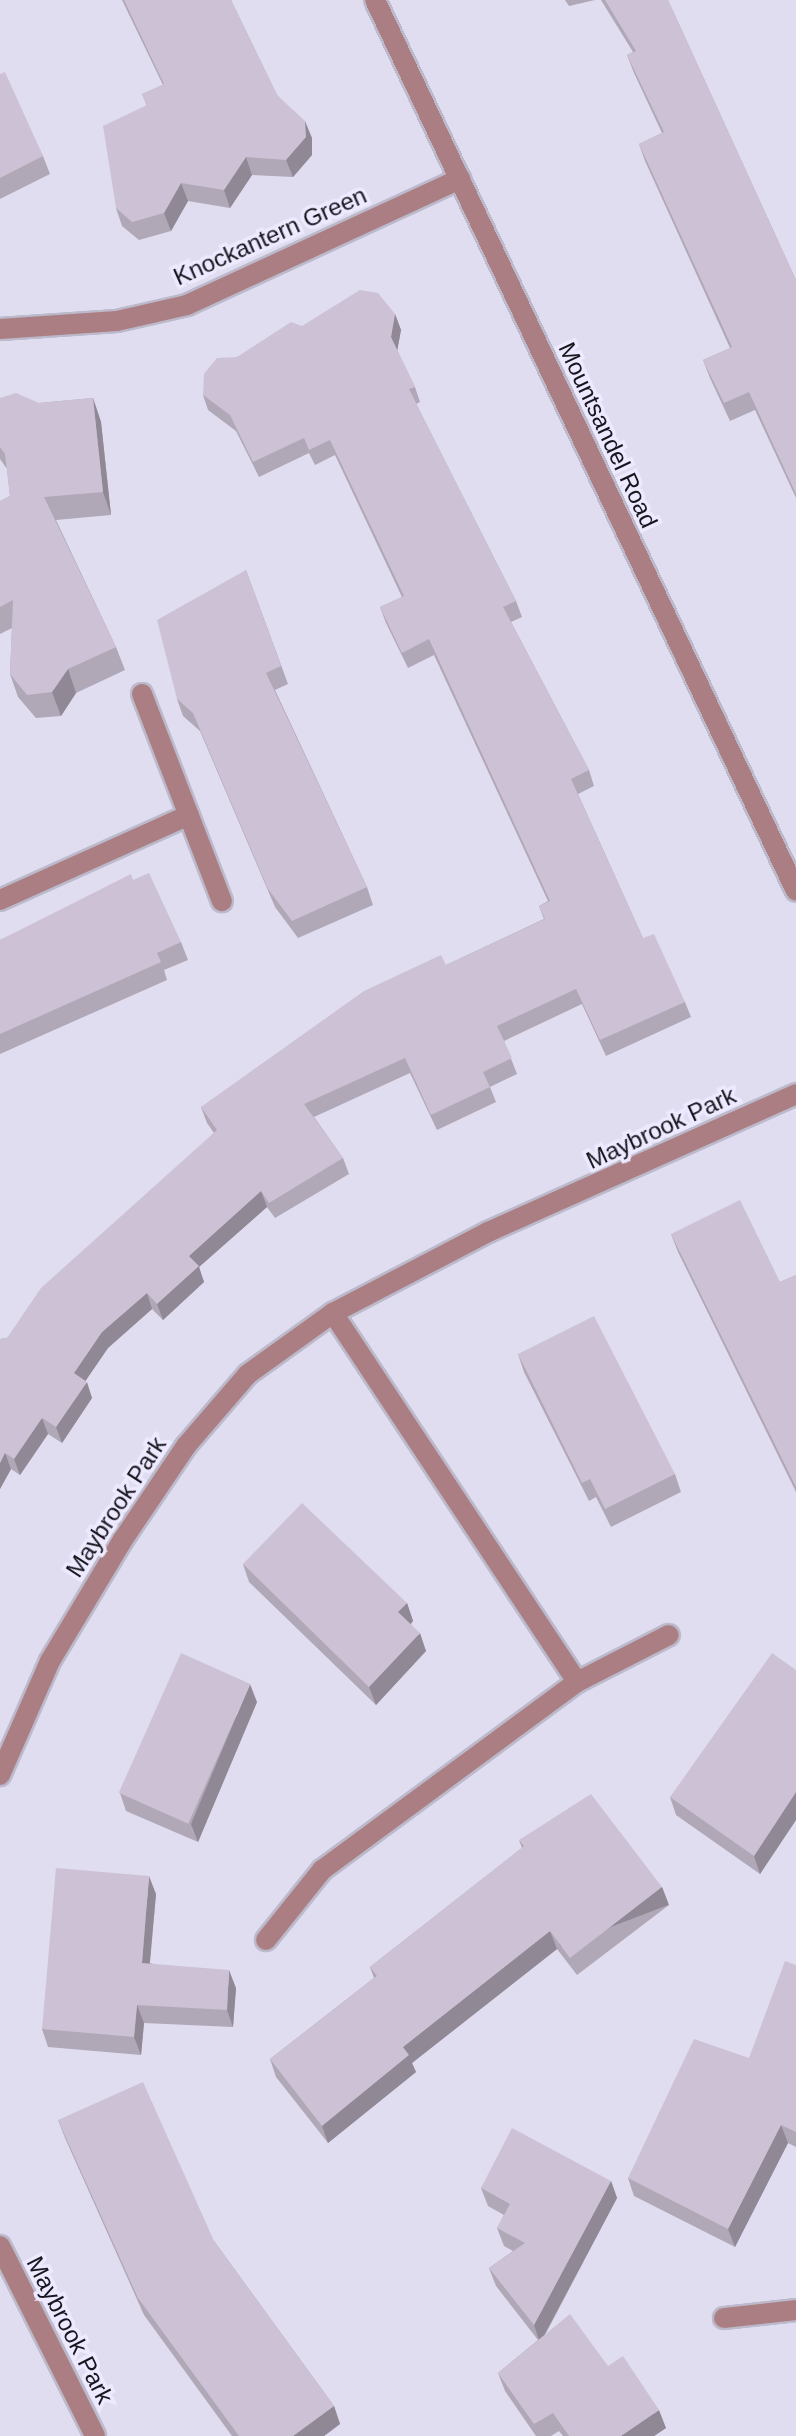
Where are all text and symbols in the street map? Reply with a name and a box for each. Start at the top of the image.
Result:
street label: Knockantern Green [169,181,371,291]
street label: Mountsandel Road [552,338,664,532]
street label: Maybrook Park [582,1081,740,1175]
street label: Maybrook Park [60,1431,172,1583]
street label: Maybrook Park [21,2252,119,2408]

